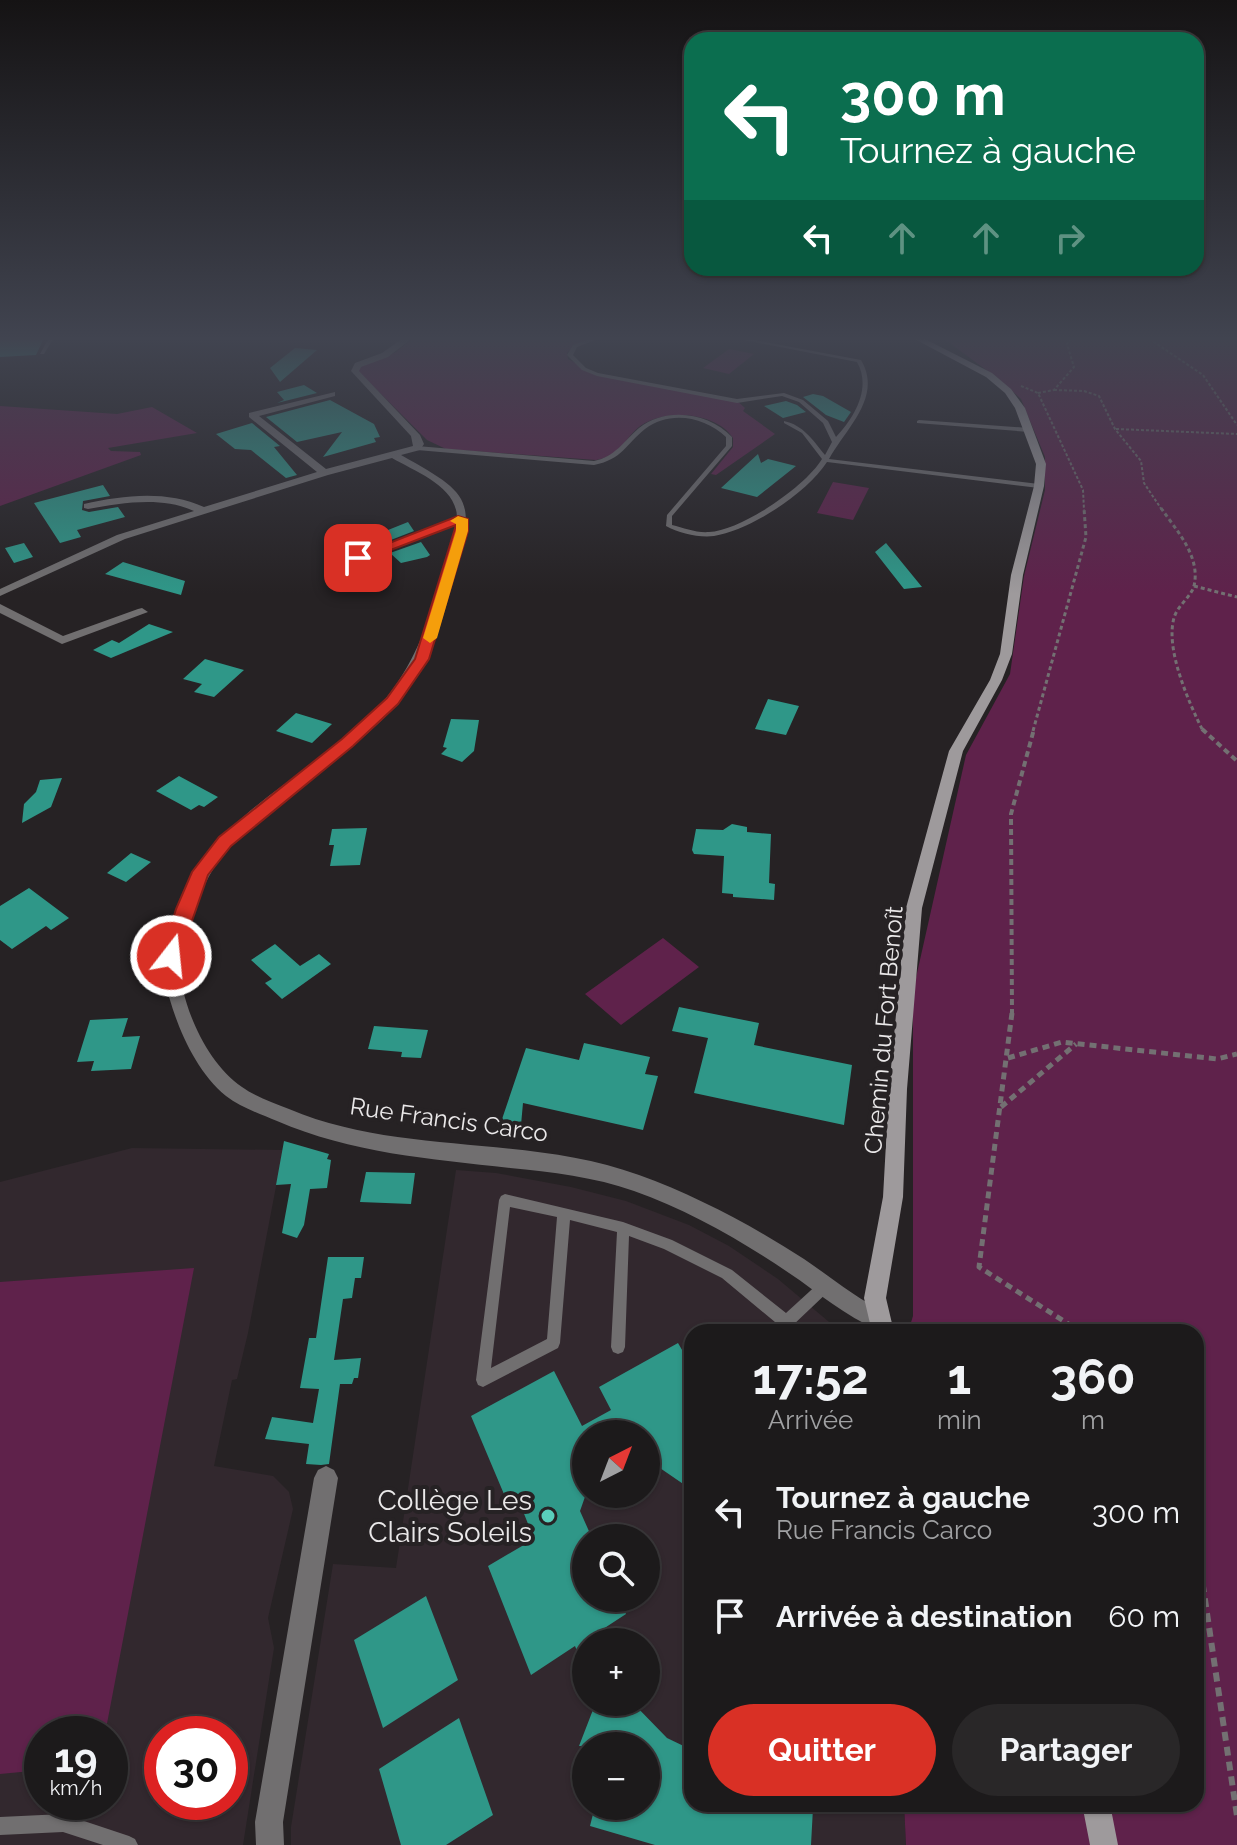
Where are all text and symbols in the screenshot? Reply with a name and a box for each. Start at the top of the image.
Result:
text: 300 m [840,62,1006,128]
icon: left [708,64,812,168]
text: Tournez à gauche [840,129,1136,171]
icon: left [796,216,840,260]
icon: ahead [880,216,924,260]
icon: ahead [964,216,1008,260]
icon: right [1048,216,1092,260]
pin [324,524,392,592]
icon: arrive [336,536,380,580]
street label: Chemin du Fort Benoît [858,905,909,1155]
position arrow [129,914,213,998]
street label: Rue Francis Carco [348,1091,550,1148]
text: 17:52 [752,1349,869,1405]
text: 1 [948,1349,971,1405]
text: 360 [1050,1349,1136,1405]
text: Arrivée [768,1405,853,1435]
text: min [937,1405,982,1435]
text: m [1081,1405,1105,1435]
north arrow [572,1420,660,1508]
map controls [572,1420,660,1820]
text: Tournez à gauche [776,1480,1030,1515]
place label: Collège Les Clairs Soleils [368,1484,532,1549]
icon: left [708,1490,752,1534]
text: 300 m [1092,1495,1180,1530]
marker: Collège Les Clairs Soleils [539,1507,557,1525]
text: Rue Francis Carco [776,1515,992,1545]
button: search [572,1524,660,1612]
icon: arrive [708,1594,752,1638]
text: Arrivée à destination [776,1599,1072,1634]
text: 60 m [1108,1599,1180,1634]
button: + [572,1628,660,1716]
button: Quitter [708,1704,936,1796]
button: Partager [952,1704,1180,1796]
speed limit sign: 30 [144,1716,248,1820]
button: − [572,1732,660,1820]
text: 19 [54,1734,98,1781]
text: km/h [50,1776,102,1800]

